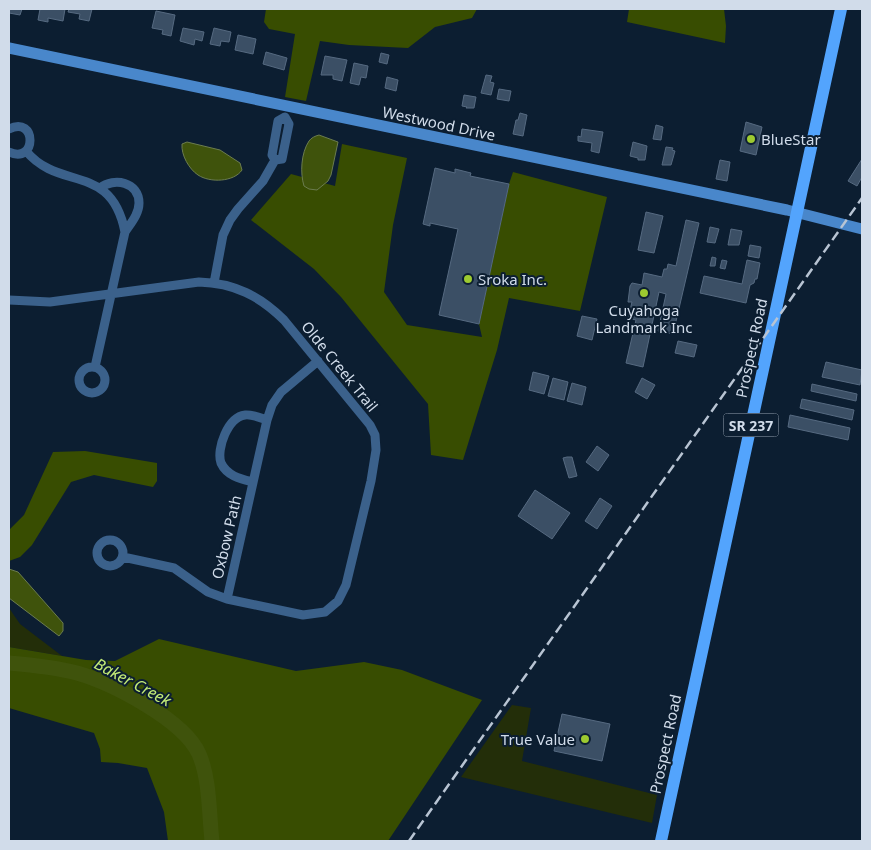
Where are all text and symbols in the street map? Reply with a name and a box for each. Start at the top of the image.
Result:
street label: Westwood Drive [381,101,497,145]
place label: BlueStar [761,129,821,149]
marker: BlueStar [745,133,757,145]
place label: Sroka Inc. [478,269,547,289]
marker: Sroka Inc. [462,273,474,285]
marker: Cuyahoga Landmark Inc [638,287,650,299]
street label: Prospect Road [731,296,771,400]
place label: Cuyahoga Landmark Inc [596,300,692,337]
street label: Olde Creek Trail [297,317,383,415]
road number: SR 237 [724,414,778,436]
street label: Oxbow Path [207,493,245,581]
water label: Baker Creek [91,653,176,712]
street label: Prospect Road [645,692,685,796]
place label: True Value [501,729,575,749]
marker: True Value [579,733,591,745]

